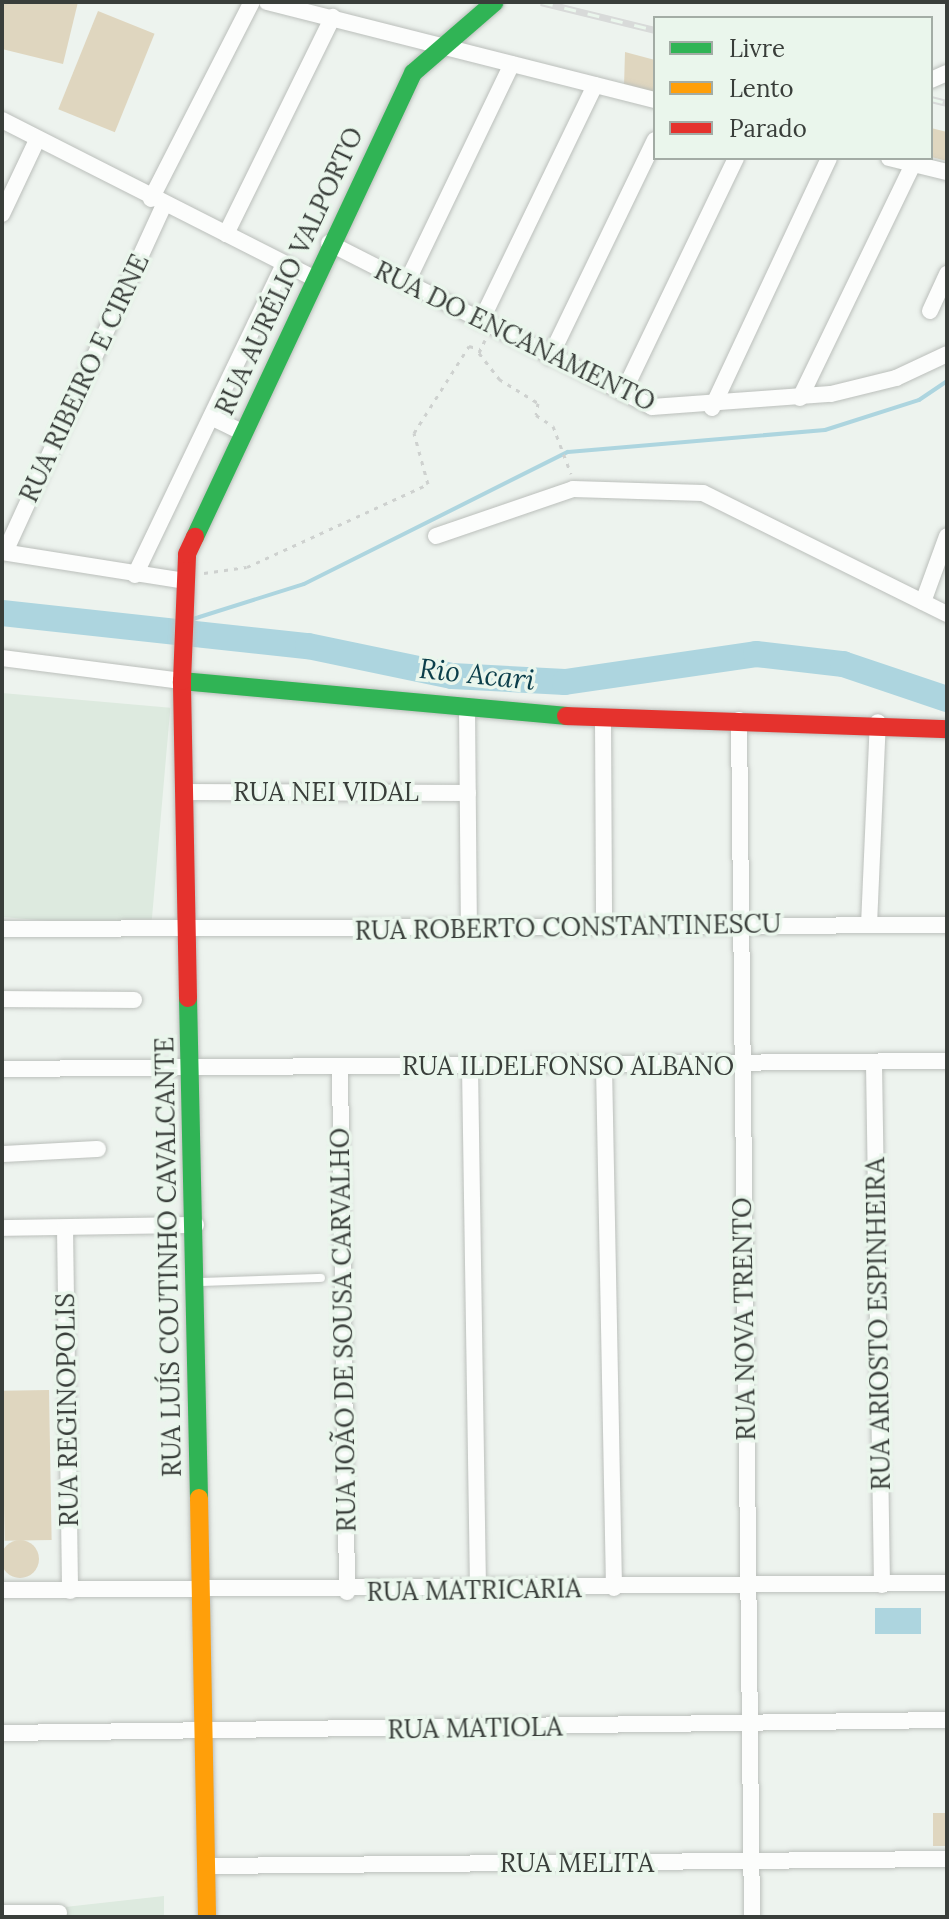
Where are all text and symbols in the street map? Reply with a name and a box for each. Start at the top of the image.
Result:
legend [653,16,933,160]
text: Livre [729,33,785,64]
text: Lento [729,73,794,104]
text: Parado [729,113,807,144]
street label: RUA AURÉLIO VALPORTO [209,122,369,420]
street label: RUA RIBEIRO E CIRNE [13,249,155,507]
street label: RUA DO ENCANAMENTO [370,254,660,418]
water label: Rio Acari [417,651,537,697]
street label: RUA NEI VIDAL [233,776,419,808]
street label: RUA ROBERTO CONSTANTINESCU [354,908,782,946]
street label: RUA LUÍS COUTINHO CAVALCANTE [149,1037,187,1477]
street label: RUA ILDELFONSO ALBANO [402,1050,734,1082]
street label: RUA JOÃO DE SOUSA CARVALHO [324,1127,362,1533]
street label: RUA ARIOSTO ESPINHEIRA [859,1157,897,1491]
street label: RUA NOVA TRENTO [726,1197,762,1441]
street label: RUA REGINOPOLIS [49,1293,85,1527]
street label: RUA MATRICARIA [366,1573,582,1607]
street label: RUA MATIOLA [387,1711,563,1745]
street label: RUA MELITA [500,1847,654,1879]

